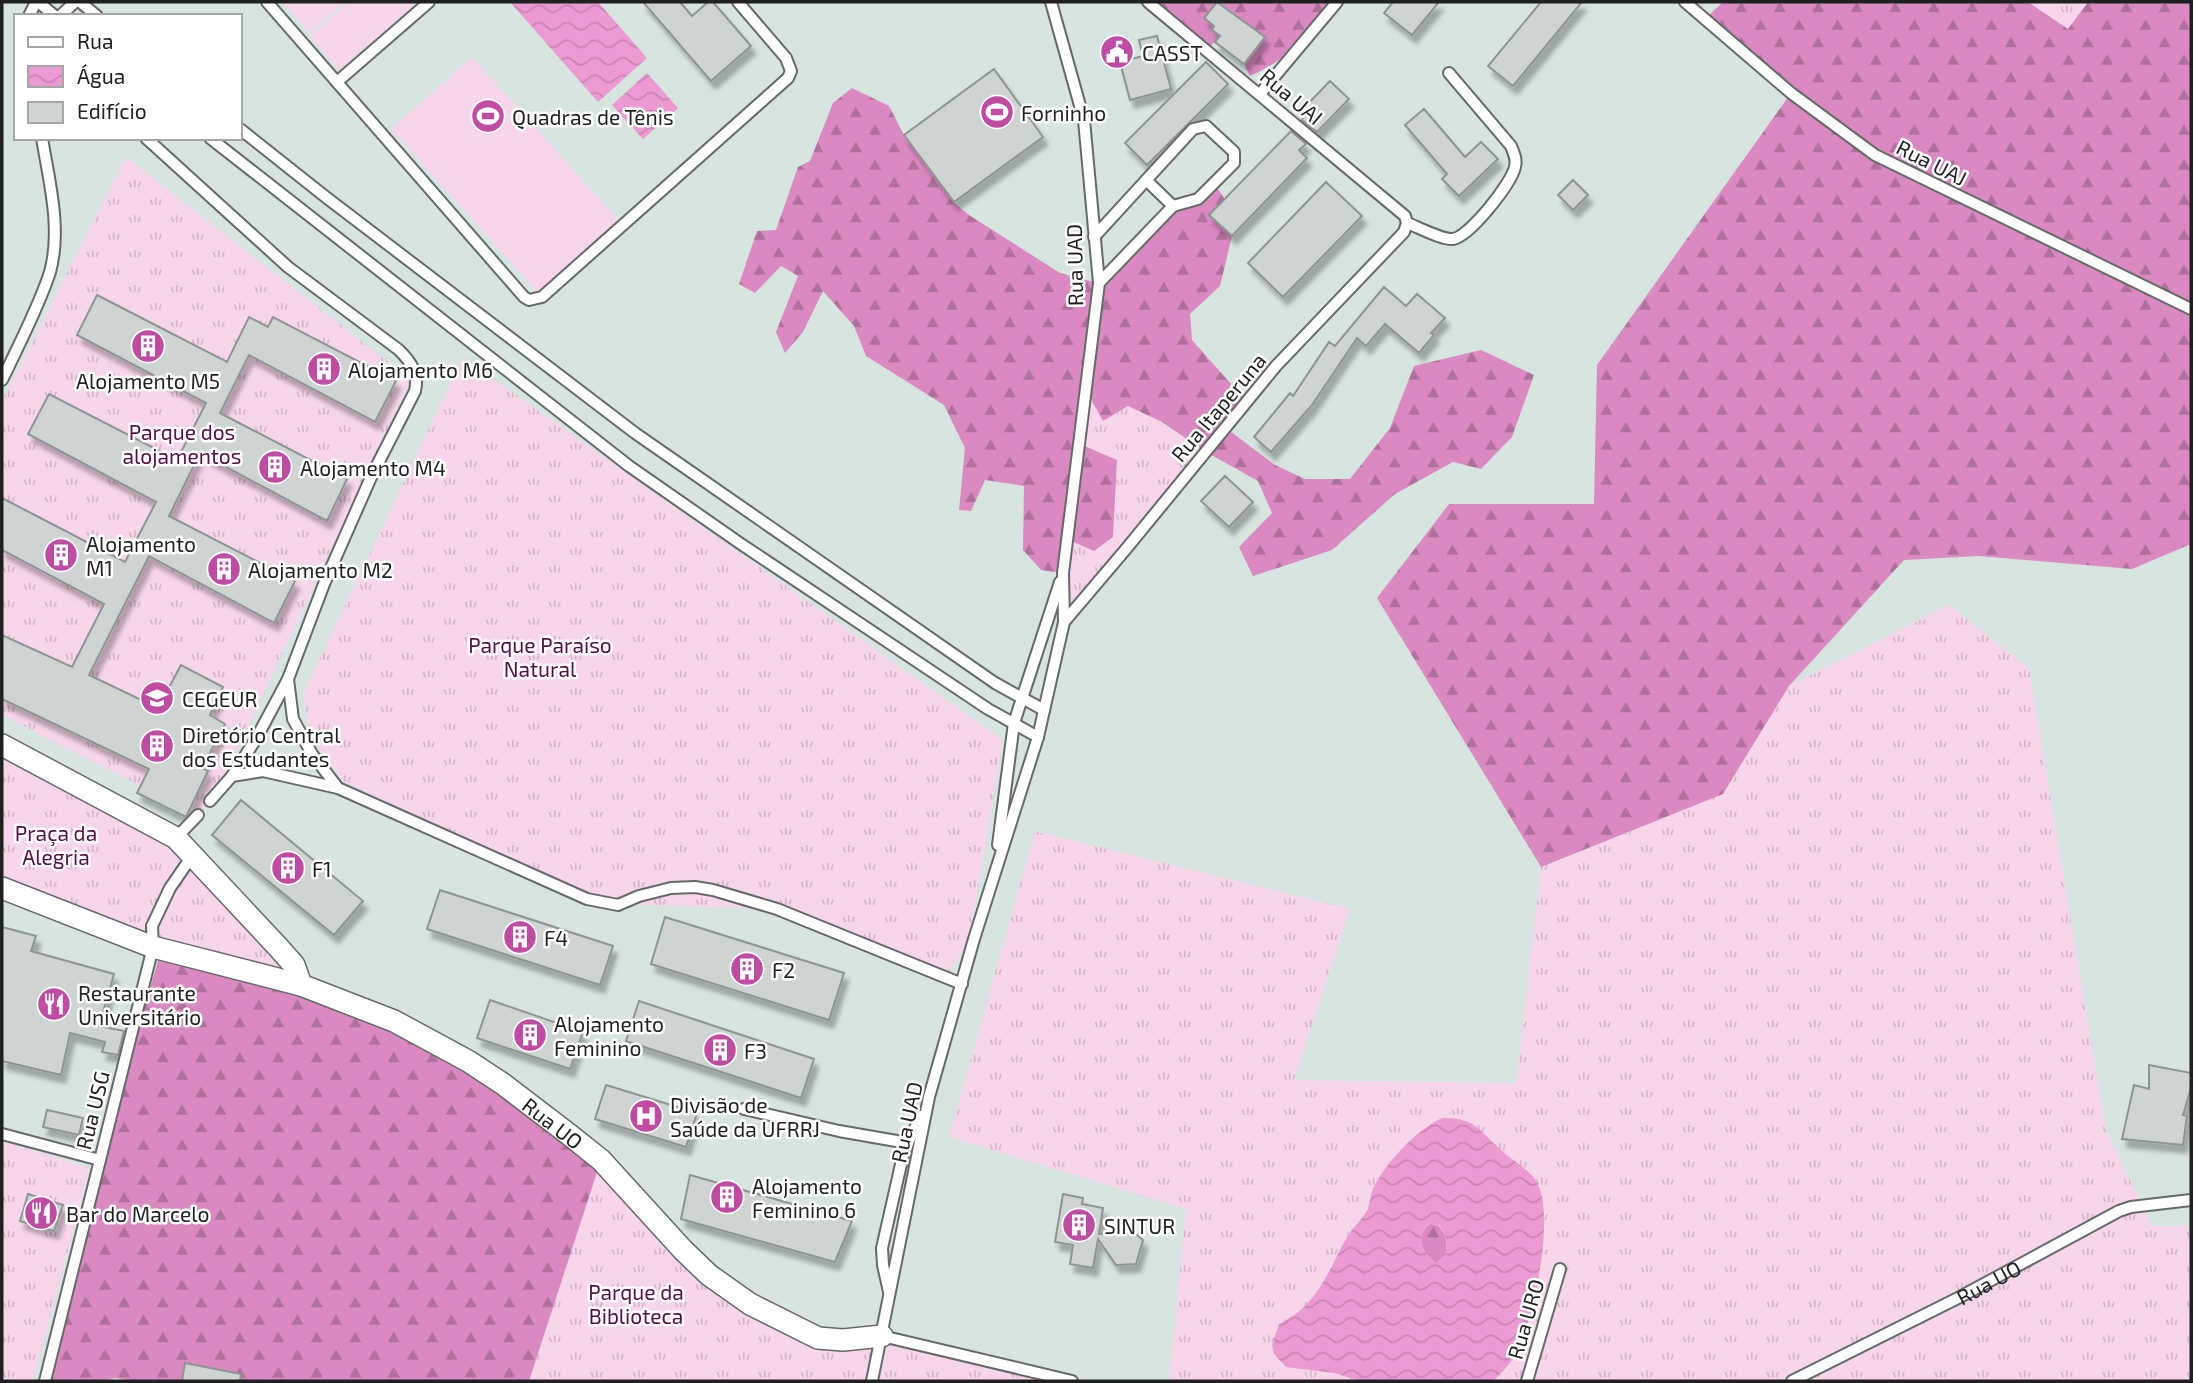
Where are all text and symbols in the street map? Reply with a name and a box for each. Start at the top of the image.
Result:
legend [14,14,242,140]
text: Rua [77,28,113,53]
public building icon: CASST [1098,33,1136,71]
place label: CASST [1142,40,1203,65]
text: Água [77,63,125,88]
street label: Rua UAI [1256,63,1328,129]
sports icon: Forninho [978,93,1016,131]
sports icon: Quadras de Tênis [469,97,507,135]
text: Edifício [77,98,147,123]
place label: Forninho [1021,100,1106,125]
place label: Quadras de Tênis [512,104,674,130]
street label: Rua UAJ [1893,134,1971,190]
street label: Rua UAD [1061,224,1087,306]
building icon: Alojamento M5 [129,327,167,365]
street label: Rua Itaperuna [1165,348,1271,466]
building icon: Alojamento M6 [305,350,343,388]
place label: Alojamento M6 [348,357,493,383]
place label: Alojamento M5 [76,368,220,394]
park label: Parque dos alojamentos [123,419,241,469]
building icon: Alojamento M4 [256,448,294,486]
place label: Alojamento M4 [300,455,446,481]
place label: Alojamento M1 [86,531,196,580]
building icon: Alojamento M1 [42,536,80,574]
building icon: Alojamento M2 [205,550,243,588]
place label: Alojamento M2 [248,557,393,583]
park label: Parque Paraíso Natural [468,632,612,681]
school or university icon: CEGEUR [138,679,176,717]
place label: CEGEUR [182,686,258,711]
place label: Diretório Central dos Estudantes [182,722,341,771]
building icon: Diretório Central dos Estudantes [138,727,176,765]
park label: Praça da Alegria [15,820,97,869]
building icon: F1 [269,849,307,887]
place label: F1 [312,856,332,881]
building icon: F4 [501,918,539,956]
place label: F4 [544,925,568,950]
building icon: F2 [728,950,766,988]
place label: F2 [772,957,795,982]
place label: Restaurante Universitário [78,980,201,1029]
restaurant icon: Restaurante Universitário [35,985,73,1023]
place label: Alojamento Feminino [554,1011,664,1060]
building icon: Alojamento Feminino [511,1016,549,1054]
building icon: F3 [701,1031,739,1069]
place label: F3 [744,1038,767,1063]
street label: Rua USG [70,1068,114,1152]
street label: Rua UAD [885,1079,927,1165]
street label: Rua UO [518,1092,588,1153]
place label: Divisão de Saúde da UFRRJ [670,1092,820,1141]
hospital icon: Divisão de Saúde da UFRRJ [627,1097,665,1135]
place label: Alojamento Feminino 6 [752,1173,862,1222]
building icon: Alojamento Feminino 6 [708,1178,746,1216]
restaurant icon: Bar do Marcelo [22,1194,60,1232]
place label: Bar do Marcelo [66,1201,210,1226]
building icon: SINTUR [1060,1206,1098,1244]
place label: SINTUR [1104,1213,1175,1238]
street label: Rua UO [1952,1254,2025,1309]
street label: Rua URO [1502,1276,1548,1362]
park label: Parque da Biblioteca [588,1279,684,1328]

